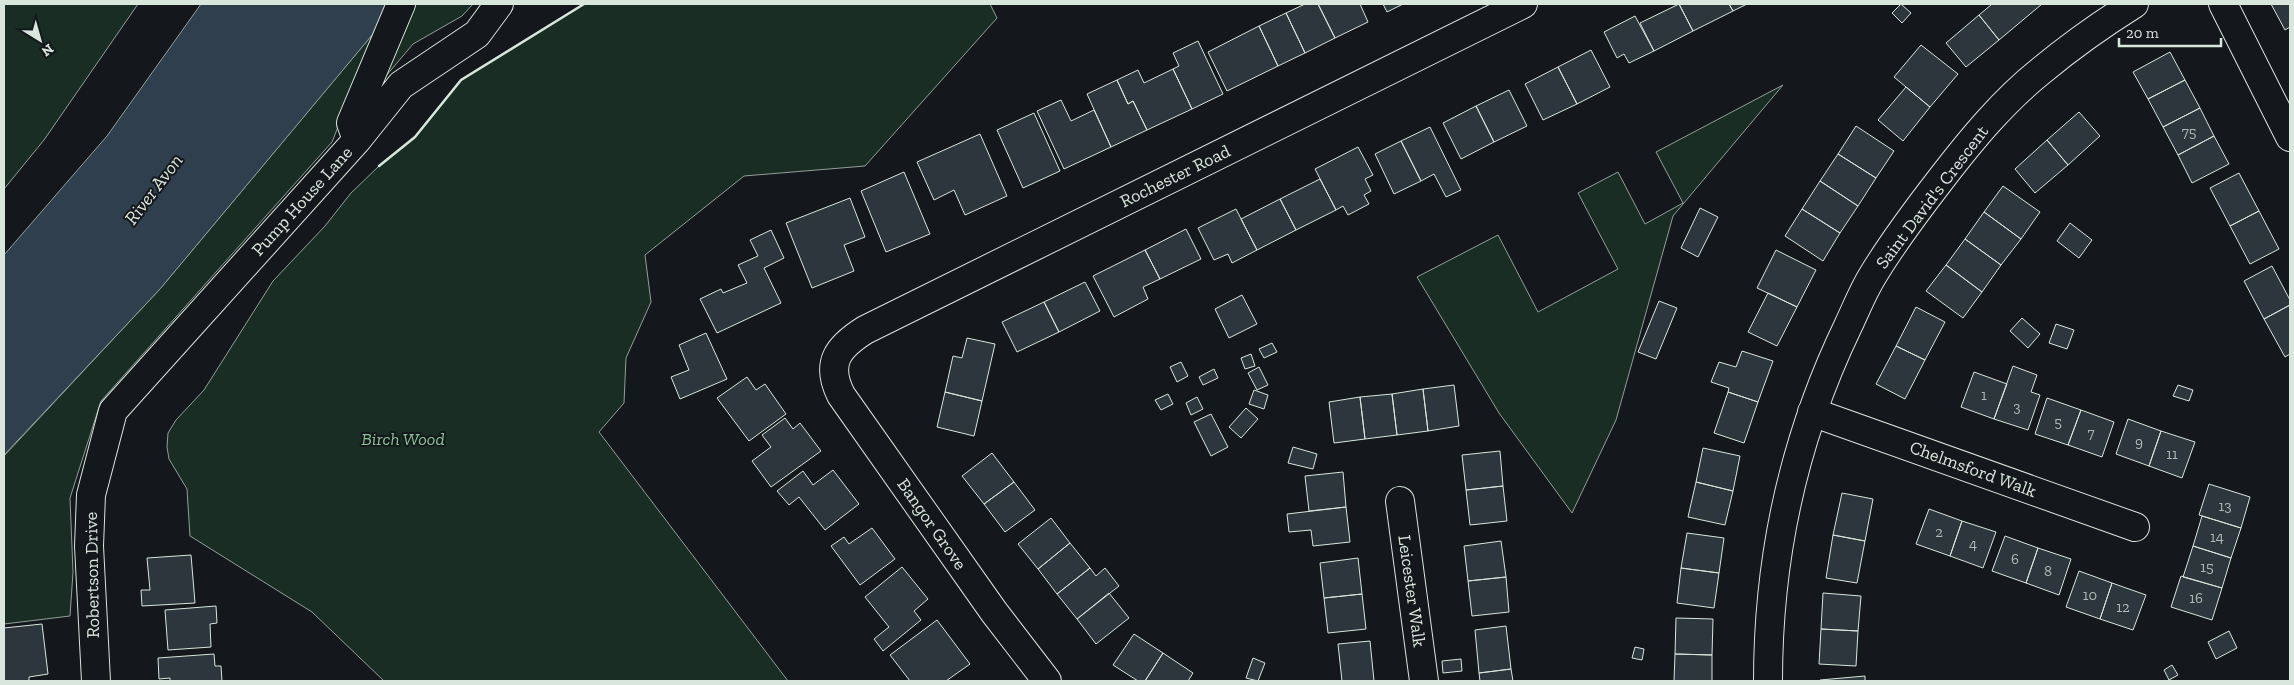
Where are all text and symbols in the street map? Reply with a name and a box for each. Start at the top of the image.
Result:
north arrow [15,15,65,65]
scale bar [2119,15,2222,47]
text: 20 m [2126,24,2159,42]
text: N [38,40,57,60]
street label: Saint David's Crescent [1871,121,1993,273]
house number: 75 [2182,123,2197,141]
street label: Rochester Road [1116,140,1234,212]
street label: Pump House Lane [247,142,357,260]
water label: River Avon [119,149,187,229]
house number: 1 [1981,386,1987,404]
house number: 3 [2013,398,2021,416]
house number: 5 [2054,413,2062,431]
house number: 7 [2087,424,2095,442]
park label: Birch Wood [361,428,445,450]
house number: 9 [2135,433,2143,451]
street label: Chelmsford Walk [1907,436,2040,502]
house number: 11 [2166,445,2178,463]
street label: Bangor Grove [892,474,972,574]
house number: 13 [2218,497,2232,515]
street label: Robertson Drive [80,512,104,638]
house number: 2 [1935,523,1943,541]
house number: 14 [2210,528,2224,546]
street label: Leicester Walk [1393,534,1431,649]
house number: 4 [1969,535,1977,553]
house number: 6 [2011,550,2019,568]
house number: 15 [2200,558,2214,576]
house number: 8 [2044,562,2052,580]
house number: 10 [2083,586,2097,604]
house number: 16 [2189,589,2203,607]
house number: 12 [2116,598,2130,616]

